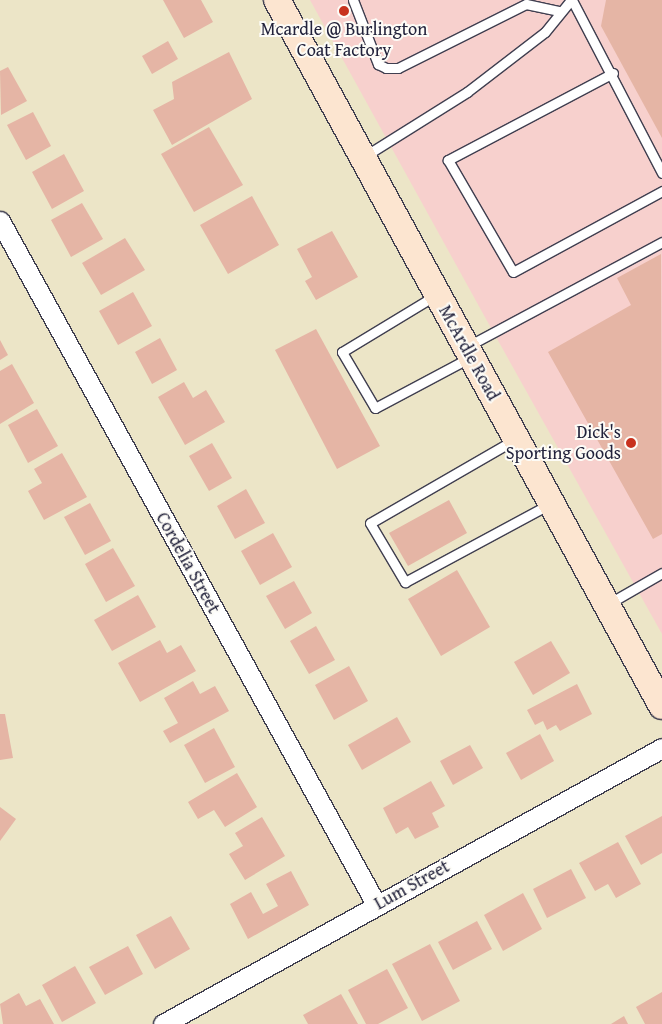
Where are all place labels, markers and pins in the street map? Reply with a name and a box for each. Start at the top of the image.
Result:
marker: Mcardle @ Burlington Coat Factory [338,5,350,17]
place label: Mcardle @ Burlington Coat Factory [261,19,427,62]
place label: Dick's Sporting Goods [506,422,621,464]
marker: Dick's Sporting Goods [625,437,637,449]

